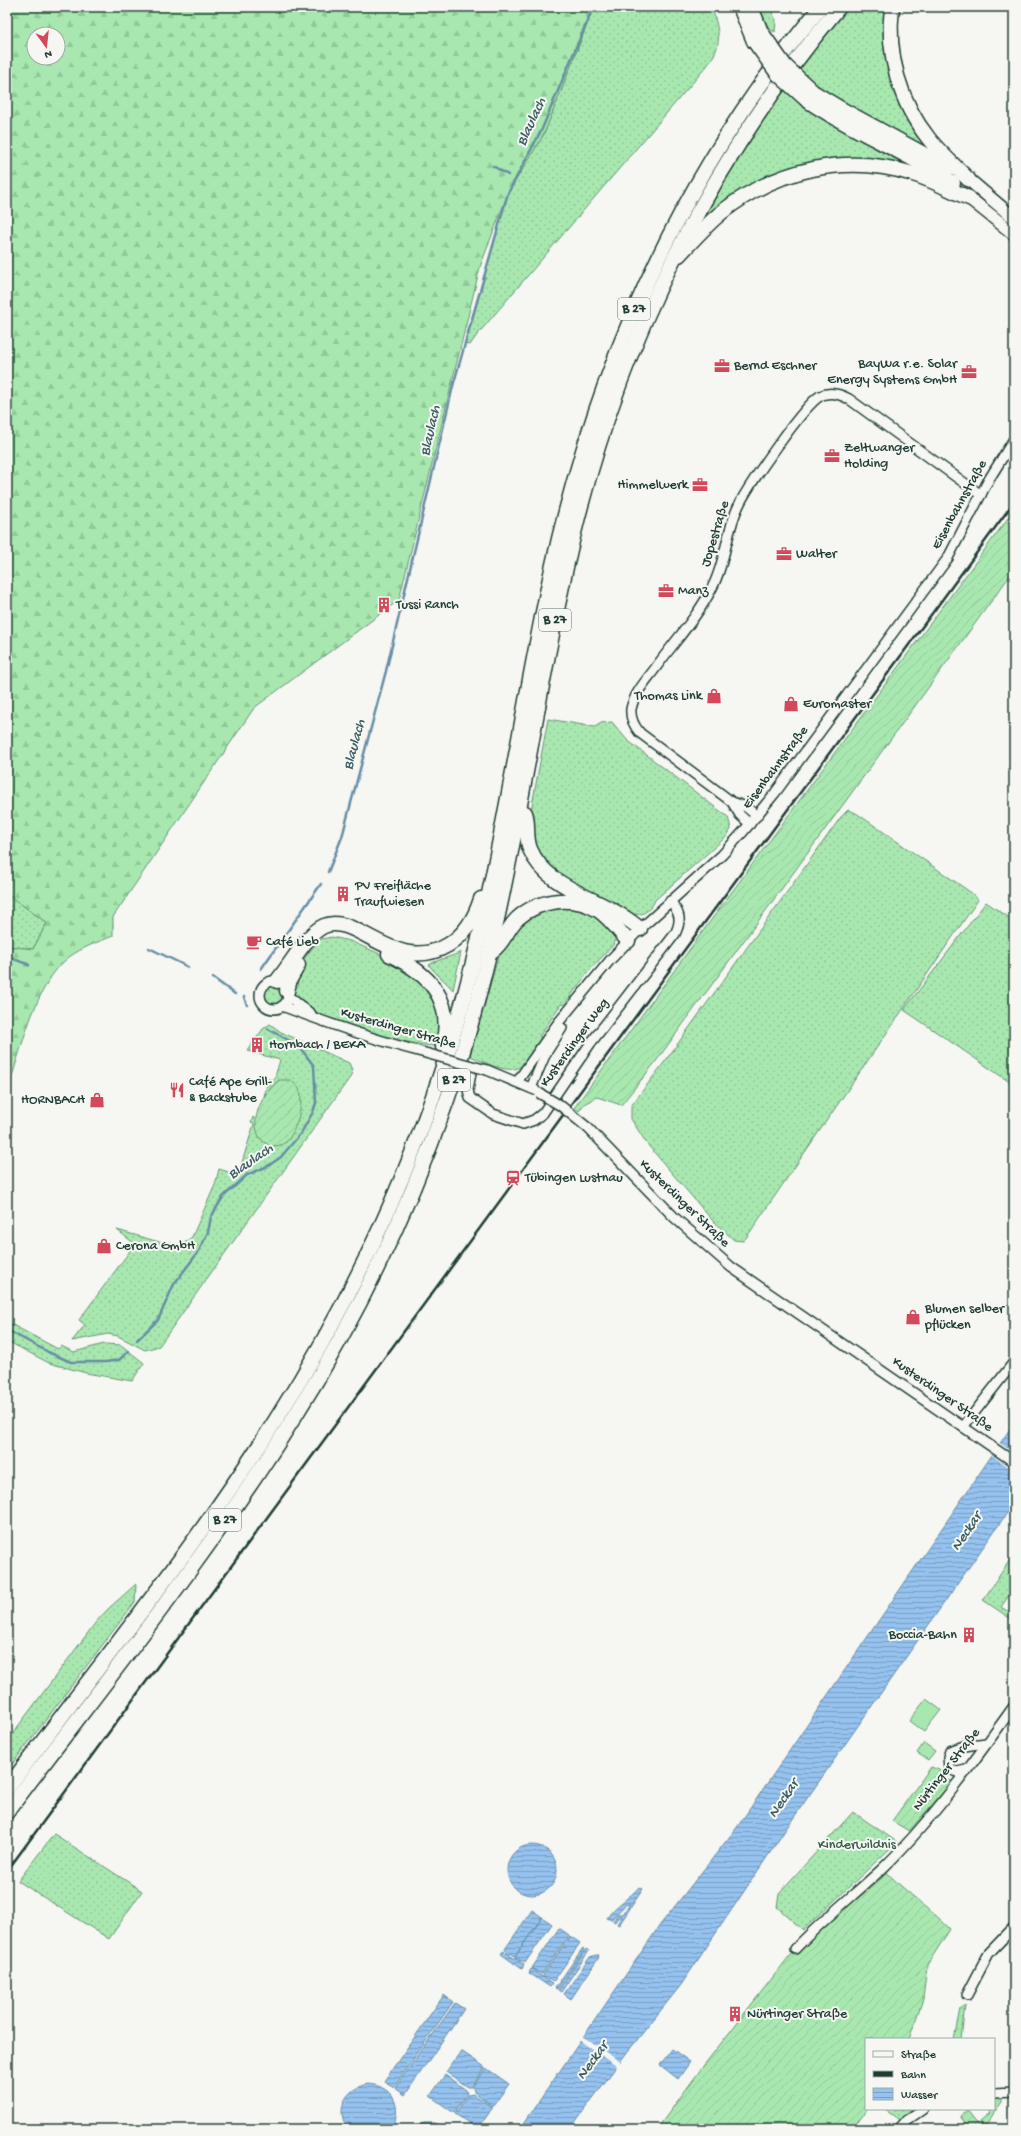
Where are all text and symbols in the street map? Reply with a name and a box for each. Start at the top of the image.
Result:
north arrow [26,26,66,66]
text: N [43,47,53,60]
water label: Blaulach [513,94,551,149]
road number: B 27 [618,298,650,320]
place label: BayWa r.e. Solar Energy Systems GmbH [827,356,958,389]
office icon: Bernd Eschner [713,357,731,375]
place label: Bernd Eschner [733,358,818,375]
office icon: BayWa r.e. Solar Energy Systems GmbH [960,363,978,381]
water label: Blaulach [416,403,446,458]
place label: Zeltwanger Holding [844,440,916,473]
office icon: Zeltwanger Holding [823,447,841,465]
street label: Eisenbahnstraße [928,457,992,553]
office icon: Himmelwerk [691,476,709,494]
place label: Himmelwerk [618,477,690,494]
street label: Jopestraße [698,498,734,569]
office icon: Walter [775,545,793,563]
place label: Walter [796,546,838,563]
office icon: Manz [657,582,675,600]
place label: Manz [678,583,709,600]
building icon: Tussi Ranch [375,596,393,614]
place label: Tussi Ranch [395,597,459,614]
road number: B 27 [539,609,571,631]
shop icon: Thomas Link [705,687,723,705]
place label: Thomas Link [634,688,704,705]
shop icon: Euromaster [782,695,800,713]
place label: Euromaster [803,696,872,713]
water label: Blaulach [340,717,371,772]
street label: Eisenbahnstraße [739,723,813,813]
place label: PV Freifläche Traufwiesen [354,878,432,911]
building icon: PV Freifläche Traufwiesen [334,885,352,903]
cafe icon: Café Lieb [245,933,263,951]
place label: Café Lieb [266,934,320,951]
street label: Kusterdinger Weg [537,995,613,1091]
street label: Kusterdinger Straße [338,1004,458,1054]
building icon: Hornbach / BEKA [248,1036,266,1054]
place label: Hornbach / BEKA [269,1037,366,1054]
road number: B 27 [438,1069,470,1091]
place label: Café Ape Grill- & Backstube [189,1074,273,1107]
restaurant icon: Café Ape Grill- & Backstube [168,1081,186,1099]
shop icon: HORNBACH [88,1091,106,1109]
place label: HORNBACH [21,1092,86,1109]
water label: Blaulach [225,1139,278,1184]
street label: Kusterdinger Straße [635,1156,733,1252]
station icon: Tübingen Lustnau [504,1169,522,1187]
place label: Tübingen Lustnau [524,1170,623,1187]
shop icon: Cerona GmbH [95,1237,113,1255]
place label: Cerona GmbH [116,1238,196,1255]
place label: Blumen selber pflücken [924,1301,1005,1334]
shop icon: Blumen selber pflücken [904,1308,922,1326]
street label: Kusterdinger Straße [888,1354,996,1437]
water label: Neckar [948,1507,988,1555]
road number: B 27 [209,1509,241,1531]
building icon: Boccia-Bahn [960,1626,978,1644]
place label: Boccia-Bahn [888,1627,957,1644]
street label: Nürtinger Straße [909,1725,985,1815]
water label: Neckar [765,1774,805,1822]
park label: Kinderwildnis [818,1837,897,1854]
building icon: Nürtinger Straße [726,2005,744,2023]
place label: Nürtinger Straße [747,2006,848,2023]
water label: Neckar [573,2036,614,2084]
legend [865,2038,995,2110]
text: Straße [901,2049,937,2063]
text: Bahn [900,2069,926,2083]
text: Wasser [901,2089,939,2103]

